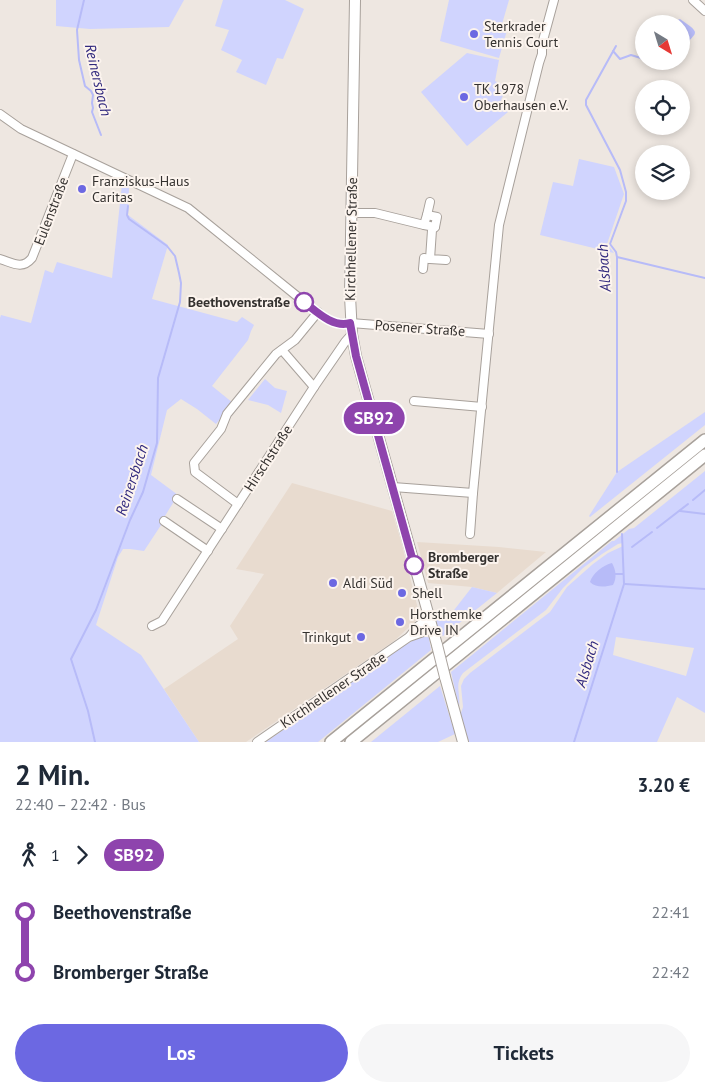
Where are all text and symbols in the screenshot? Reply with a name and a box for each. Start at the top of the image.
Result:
north arrow [635,15,690,70]
map controls [635,15,690,200]
place label: Sterkrader Tennis Court [484,17,559,51]
marker: Sterkrader Tennis Court [468,28,480,40]
water label: Reinersbach [81,42,116,118]
place label: TK 1978 Oberhausen e.V. [474,80,569,114]
button: locate [635,80,690,135]
marker: TK 1978 Oberhausen e.V. [458,91,470,103]
button: layers [635,145,690,200]
place label: Franziskus-Haus Caritas [92,172,190,206]
street label: Eulenstraße [30,174,72,248]
street label: Kirchhellener Straße [341,177,361,301]
marker: Franziskus-Haus Caritas [76,183,88,195]
water label: Alsbach [592,244,615,294]
marker: Beethovenstraße [294,292,314,312]
place label: Beethovenstraße [188,293,290,311]
street label: Posener Straße [374,316,466,340]
line badge: SB92 [339,402,409,434]
text: SB92 [354,406,394,429]
street label: Hirschstraße [240,421,296,495]
water label: Reinersbach [111,442,152,518]
place label: Bromberger Straße [428,548,499,582]
marker: Bromberger Straße [404,555,424,575]
place label: Aldi Süd [343,574,393,592]
marker: Aldi Süd [327,577,339,589]
place label: Shell [412,584,442,602]
marker: Shell [396,587,408,599]
place label: Horsthemke Drive IN [410,605,482,639]
marker: Horsthemke Drive IN [394,616,406,628]
place label: Trinkgut [302,628,351,646]
marker: Trinkgut [355,631,367,643]
water label: Alsbach [570,638,603,690]
street label: Kirchhellener Straße [277,648,389,732]
text: 2 Min. [15,756,90,793]
text: 3.20 € [637,773,690,797]
text: 22:40 – 22:42 · Bus [15,794,146,814]
icon: walk [15,841,43,869]
icon: forward [68,841,96,869]
text: SB92 [114,843,154,866]
text: 1 [51,845,60,865]
text: Beethovenstraße [53,900,192,924]
text: 22:41 [652,902,690,922]
text: Bromberger Straße [53,960,209,984]
text: 22:42 [652,962,690,982]
button: Los [15,1024,348,1082]
button: Tickets [358,1024,690,1082]

